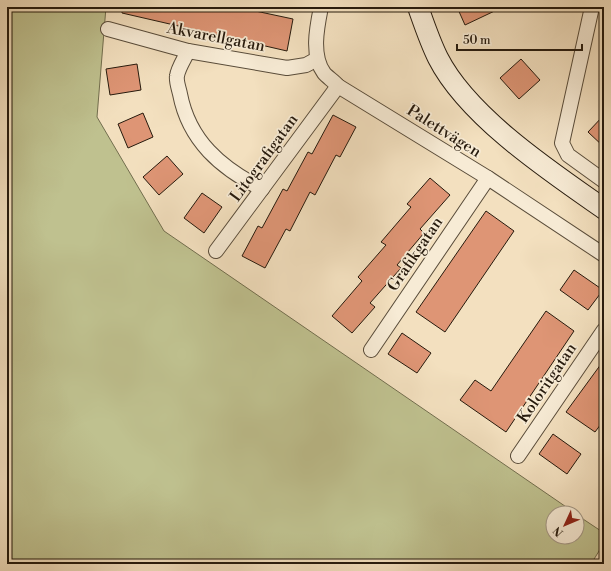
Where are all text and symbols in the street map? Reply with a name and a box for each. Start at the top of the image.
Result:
street label: Akvarellgatan [164,17,267,56]
scale bar [457,26,582,52]
text: 50 m [463,33,491,48]
street label: Palettvägen [403,100,485,162]
street label: Litografigatan [225,110,303,206]
street label: Grafikgatan [383,213,447,295]
street label: Koloritgatan [513,339,581,427]
north arrow [545,505,585,545]
text: N [550,523,567,539]

